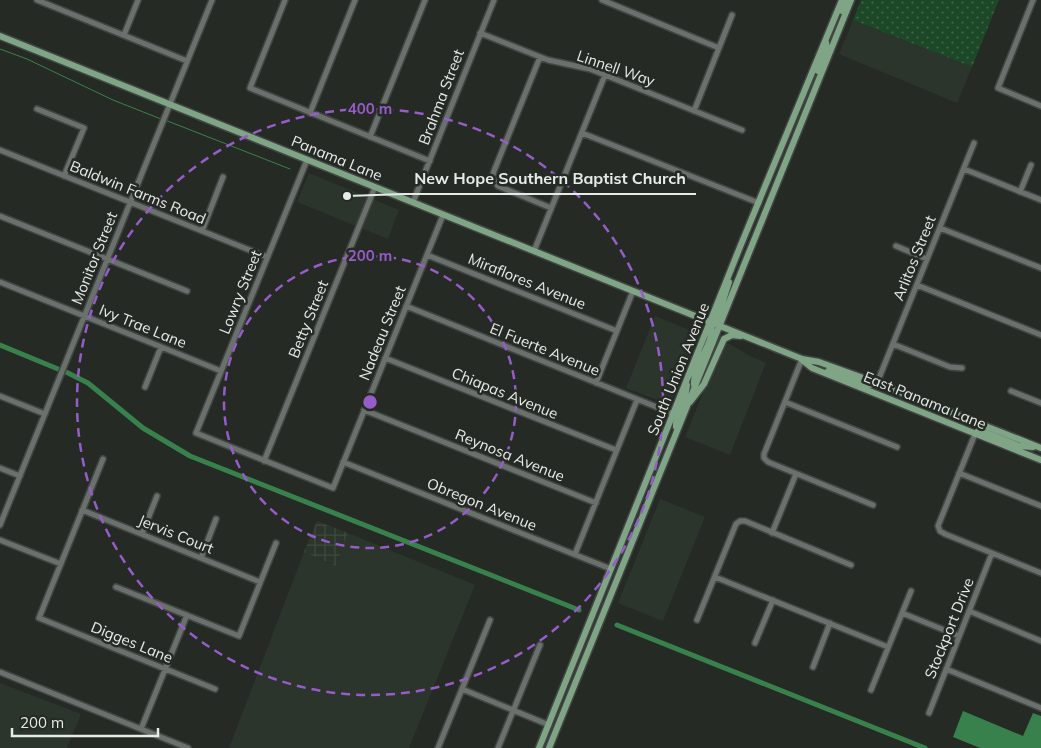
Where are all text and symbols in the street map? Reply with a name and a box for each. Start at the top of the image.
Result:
street label: Brahma Street [414,46,468,148]
street label: Linnell Way [574,46,658,90]
text: 400 m [348,99,392,118]
street label: Panama Lane [289,131,385,185]
street label: Baldwin Farms Road [67,156,209,228]
callout: New Hope Southern Baptist Church [404,163,696,194]
text: New Hope Southern Baptist Church [414,168,686,188]
street label: Monitor Street [67,209,121,307]
street label: Arlitos Street [888,213,940,303]
text: 200 m [348,246,392,265]
street label: Lowry Street [215,247,265,337]
street label: Miraflores Avenue [465,249,589,313]
street label: Betty Street [284,277,332,361]
street label: Nadeau Street [354,283,410,383]
street label: Ivy Trae Lane [97,300,189,352]
street label: South Union Avenue [643,300,713,438]
street label: El Fuerte Avenue [487,318,603,380]
street label: Chiapas Avenue [449,363,561,423]
street label: East Panama Lane [861,367,989,433]
centre of rings [361,393,379,411]
street label: Reynosa Avenue [453,424,567,486]
street label: Obregon Avenue [424,473,540,535]
street label: Jervis Court [135,510,217,558]
street label: Stockport Drive [920,575,978,681]
street label: Digges Lane [88,617,176,667]
scale bar [12,706,159,738]
text: 200 m [20,713,64,732]

